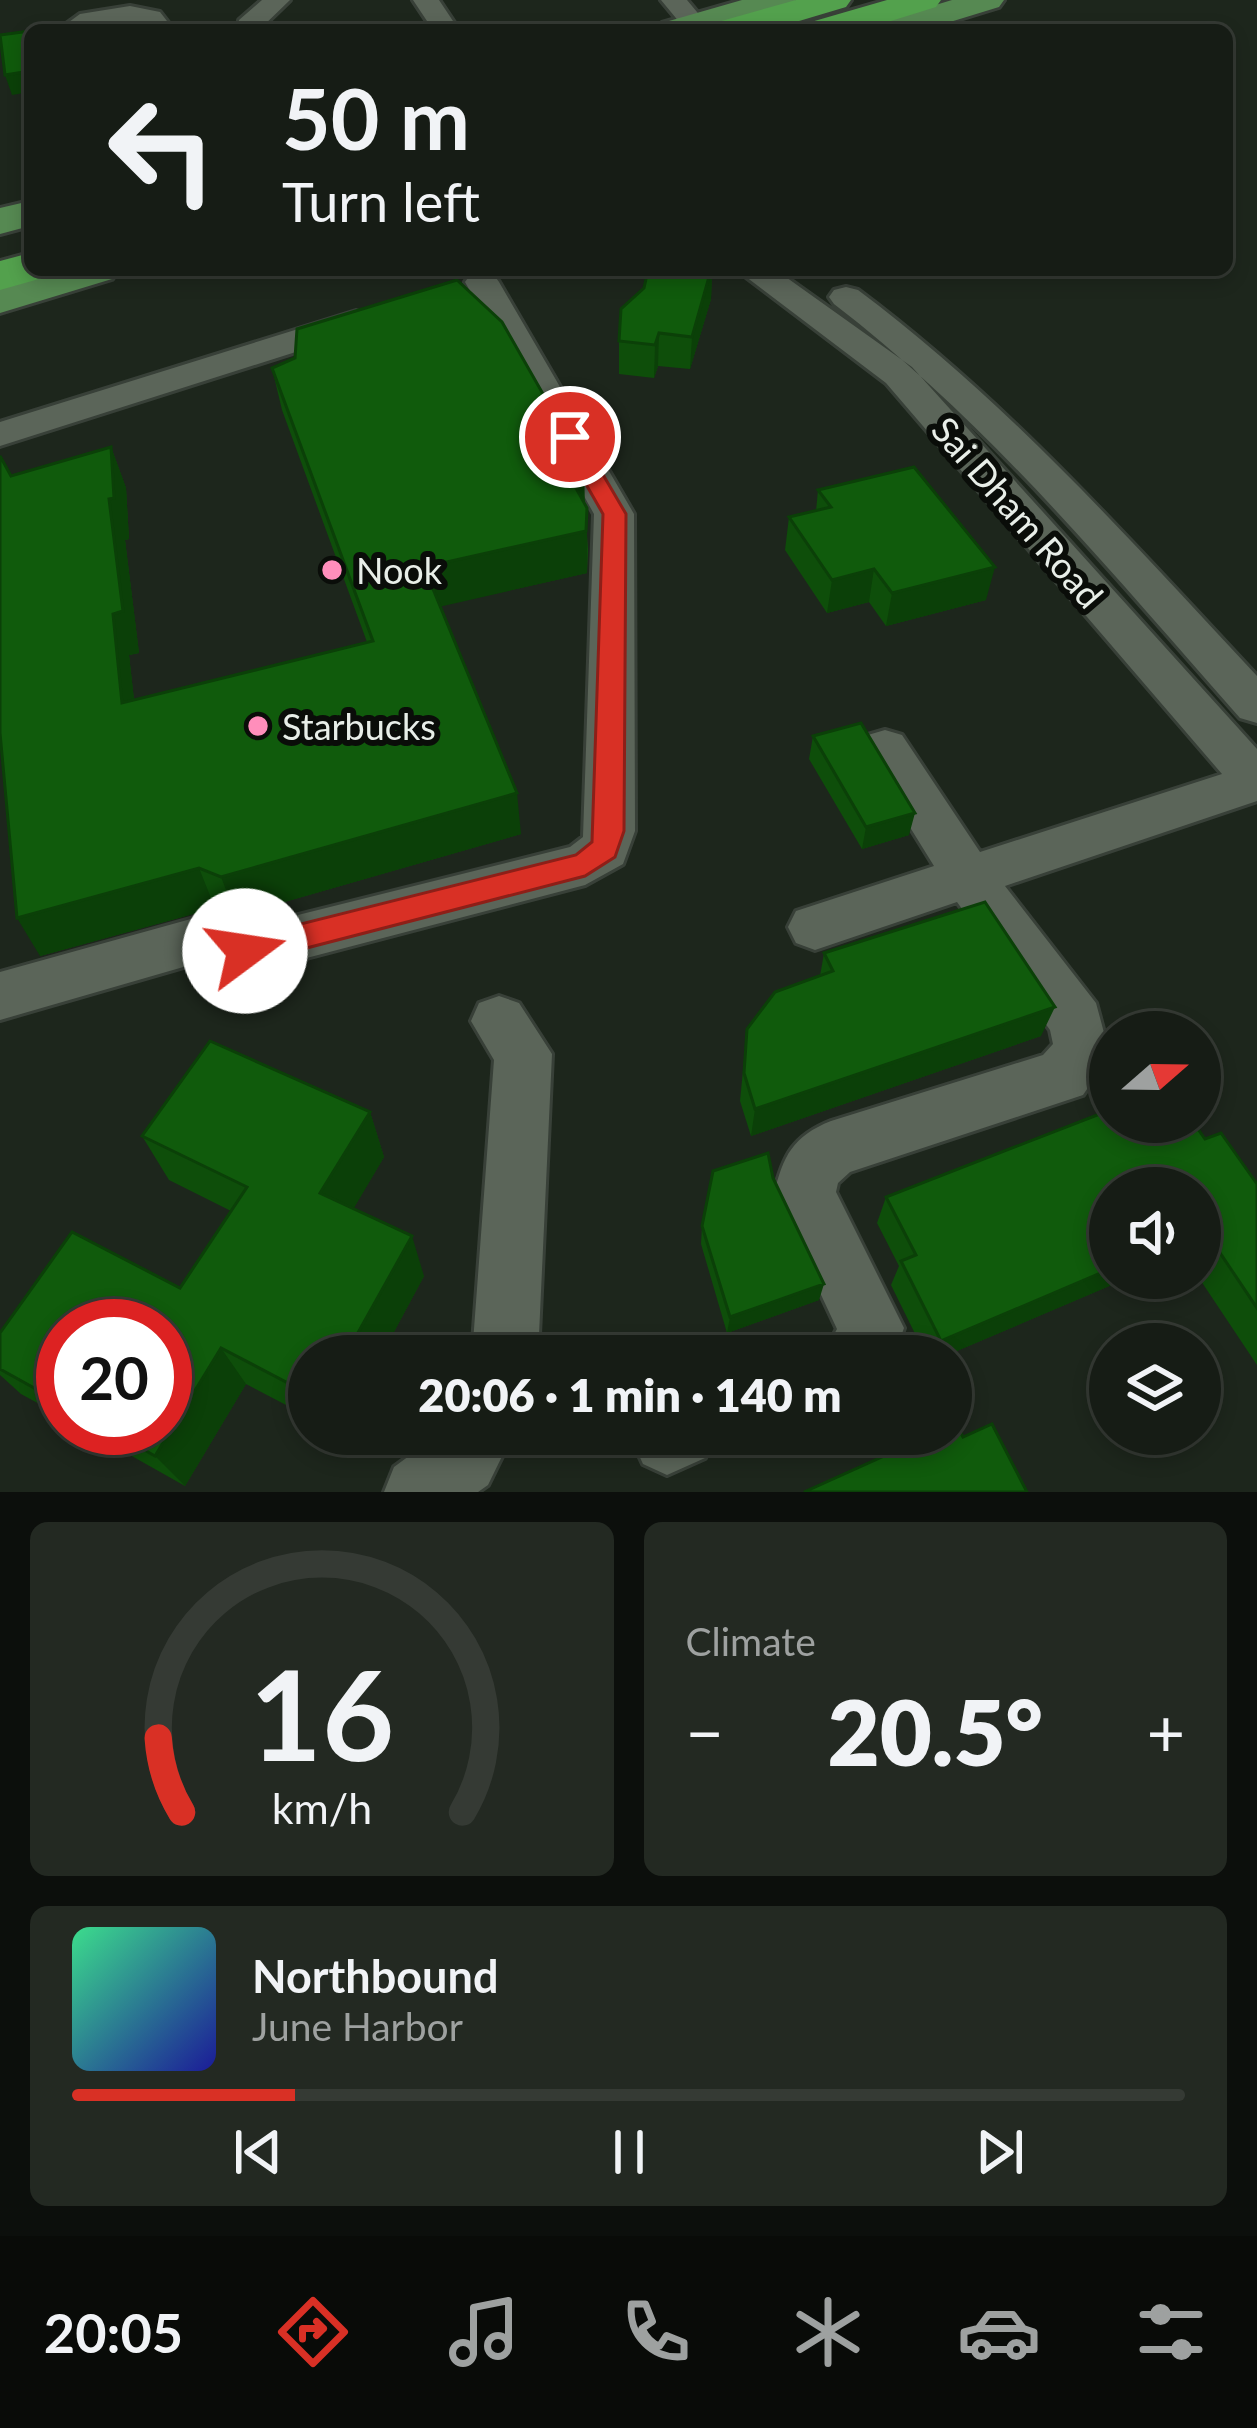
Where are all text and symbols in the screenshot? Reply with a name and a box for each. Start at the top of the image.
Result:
text: 50 m [282,67,470,168]
icon: left [84,72,240,228]
text: Turn left [282,169,480,234]
pin [519,386,621,488]
icon: arrive [537,404,603,470]
street label: Sai Dham Road [923,407,1113,617]
place label: Nook [356,548,443,592]
marker: Nook [319,557,345,583]
place label: Starbucks [282,704,436,748]
marker: Starbucks [245,713,271,739]
position arrow [182,888,308,1014]
north arrow [1089,1011,1221,1143]
map controls [1089,1011,1221,1455]
button: sound [1089,1167,1221,1299]
speed limit sign: 20 [36,1299,192,1455]
button: layers [1089,1323,1221,1455]
text: 20:06 · 1 min · 140 m [418,1368,842,1422]
text: Climate [686,1618,816,1664]
text: 16 [249,1638,394,1788]
text: 20.5° [827,1677,1043,1785]
text: − [686,1692,724,1771]
text: + [1147,1692,1185,1771]
text: km/h [272,1782,372,1833]
text: Northbound [252,1949,498,2003]
text: June Harbor [252,2003,463,2049]
icon: previous [225,2119,291,2185]
icon: pause [596,2119,662,2185]
icon: next [967,2119,1033,2185]
icon: directions [271,2290,355,2374]
icon: music [442,2290,526,2374]
icon: phone [614,2290,698,2374]
icon: climate [786,2290,870,2374]
icon: car [957,2290,1041,2374]
icon: filters [1129,2290,1213,2374]
text: 20:05 [44,2300,183,2365]

